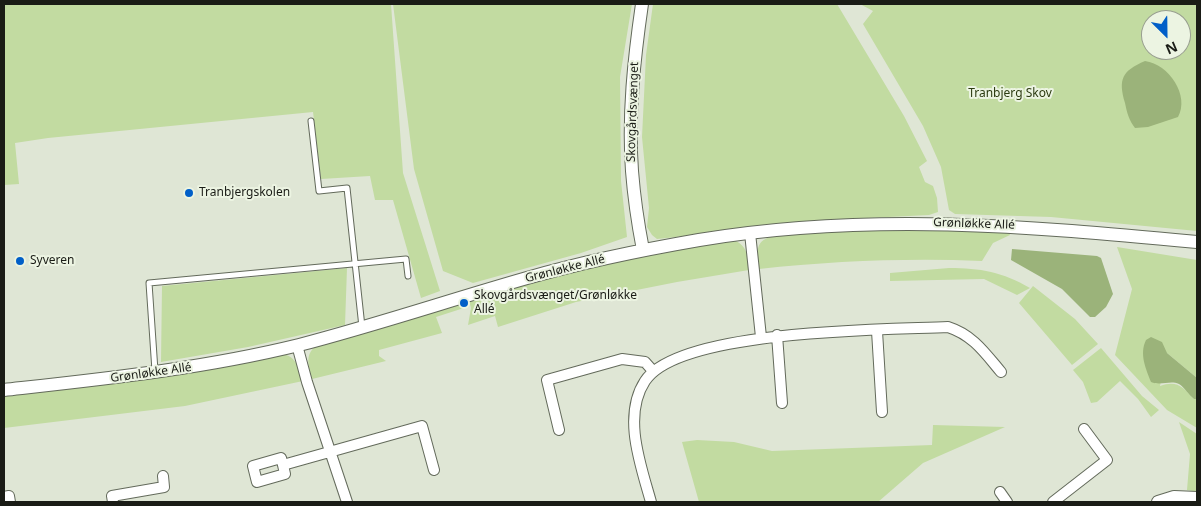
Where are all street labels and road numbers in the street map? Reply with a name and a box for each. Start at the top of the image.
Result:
street label: Skovgårdsvænget [624,62,642,162]
street label: Grønløkke Allé [933,215,1015,233]
street label: Grønløkke Allé [524,252,606,286]
street label: Grønløkke Allé [109,360,193,386]

